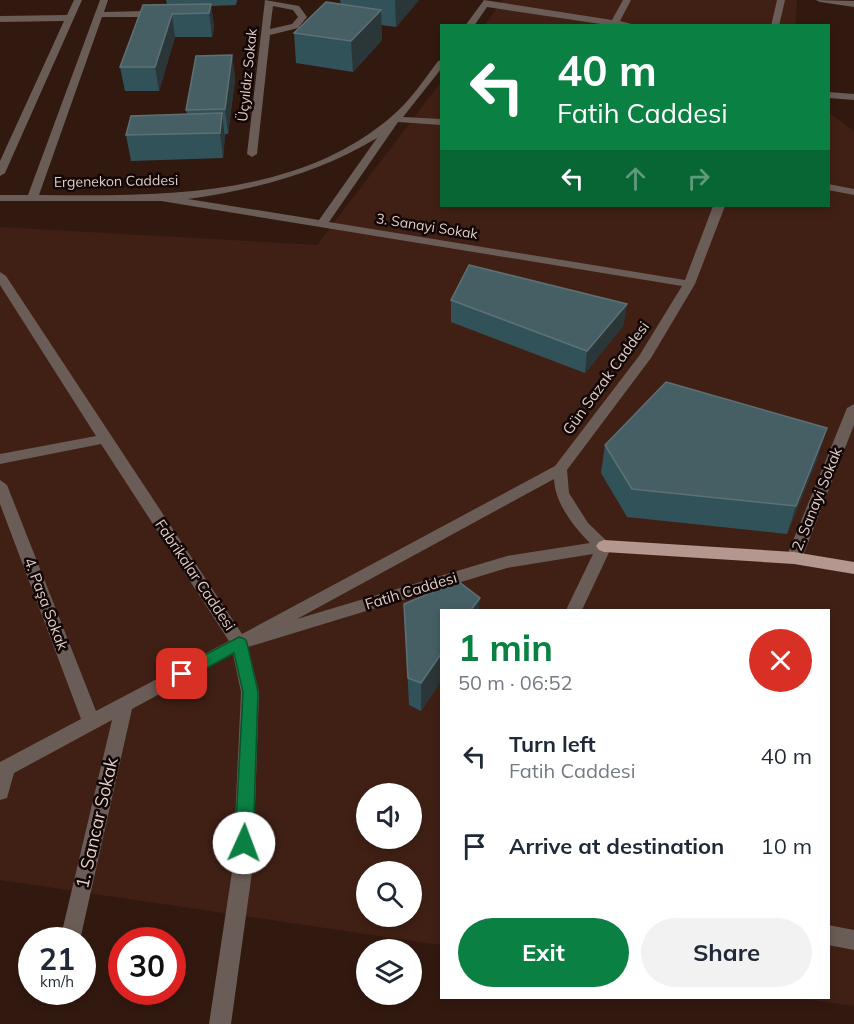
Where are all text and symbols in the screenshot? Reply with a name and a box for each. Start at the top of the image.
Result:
street label: Üçyıldız Sokak [233,27,261,122]
text: 40 m [557,44,657,97]
icon: left [458,48,536,126]
text: Fatih Caddesi [557,96,728,130]
icon: left [556,162,589,195]
icon: ahead [619,162,652,195]
icon: right [682,162,715,195]
street label: Ergenekon Caddesi [54,171,178,191]
street label: 3. Sanayi Sokak [375,209,480,243]
street label: Gün Sazak Caddesi [558,317,653,438]
street label: 2. Sanayi Sokak [787,444,846,553]
street label: Fabrikalar Caddesi [151,516,240,634]
street label: 4. Paşa Sokak [20,555,73,653]
street label: Fatih Caddesi [363,568,459,613]
text: 1 min [458,625,553,670]
button: close [749,629,812,692]
pin [156,648,207,699]
icon: arrive [165,657,198,690]
text: 50 m · 06:52 [458,670,572,695]
text: Turn left [509,730,596,758]
icon: left [458,740,491,773]
text: 40 m [761,742,812,770]
street label: 1. Sancar Sokak [70,754,123,891]
text: Fatih Caddesi [509,758,635,783]
map controls [356,783,422,1005]
button: sound [356,783,422,849]
position arrow [212,811,276,875]
icon: arrive [458,830,491,863]
text: Arrive at destination [509,832,724,860]
text: 10 m [761,832,812,860]
button: search [356,861,422,927]
button: Exit [458,918,629,987]
button: Share [641,918,812,987]
speed limit sign: 30 [108,927,186,1005]
button: layers [356,939,422,1005]
text: 21 [39,940,75,978]
text: km/h [40,972,74,991]

